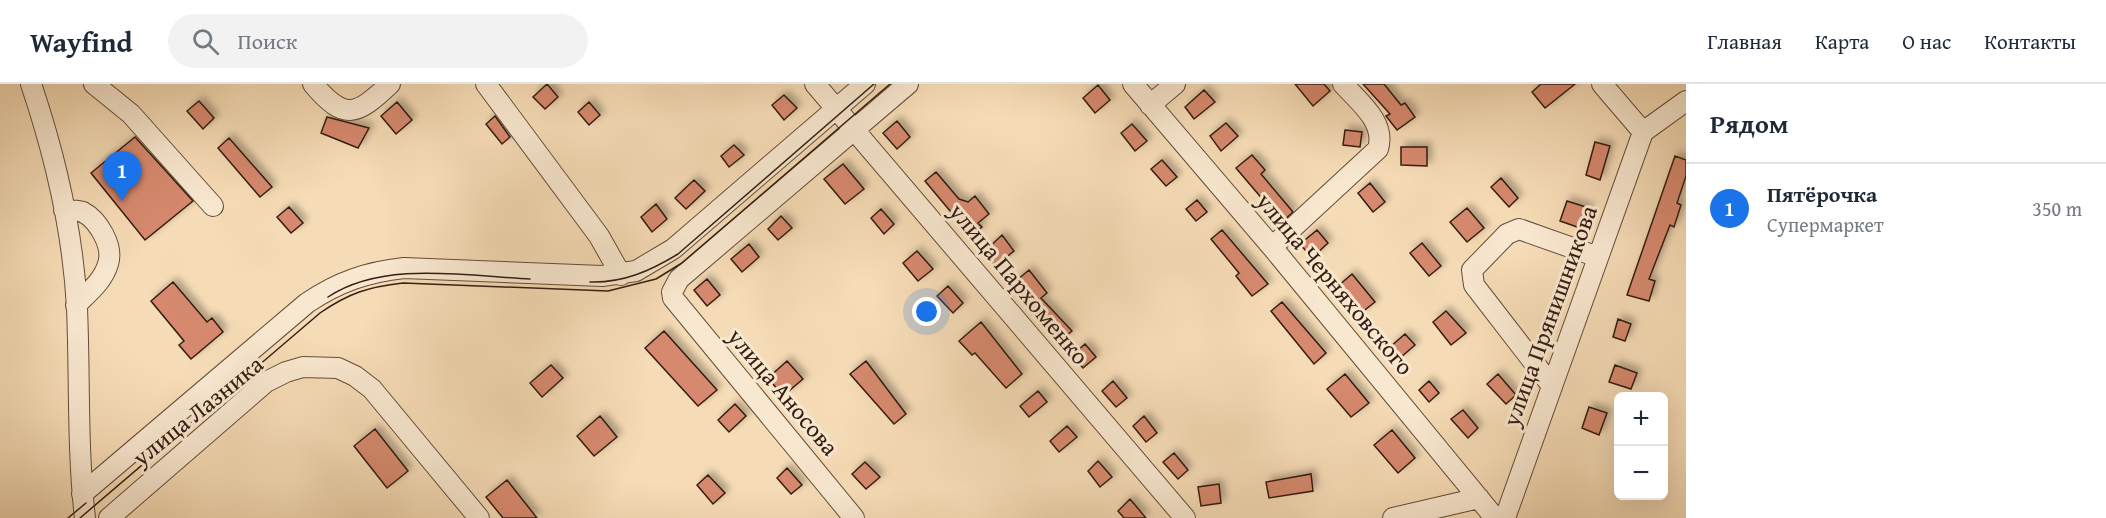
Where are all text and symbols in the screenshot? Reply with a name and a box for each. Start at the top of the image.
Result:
search box [168,14,588,68]
text: Wayfind [30,21,132,62]
icon: search [189,25,222,58]
text: Поиск [237,25,297,57]
text: Главная [1707,26,1782,57]
text: Карта [1815,26,1869,57]
text: О нас [1902,26,1951,57]
text: Контакты [1984,26,2076,57]
text: Рядом [1710,104,1788,143]
pin: 1 [102,152,142,201]
text: Пятёрочка [1767,178,1877,210]
street label: улица Черняховского [1248,184,1422,383]
street label: улица Пархоменко [941,194,1098,372]
text: 1 [1724,194,1735,223]
text: 350 m [2032,194,2082,223]
street label: улица Прянишникова [1493,200,1606,432]
text: Супермаркет [1767,210,1884,239]
your location [912,297,941,326]
street label: улица Аносова [719,320,848,463]
street label: улица Лазника [124,347,271,475]
map controls [1614,392,1668,500]
button: + [1614,392,1668,446]
button: − [1614,446,1668,500]

